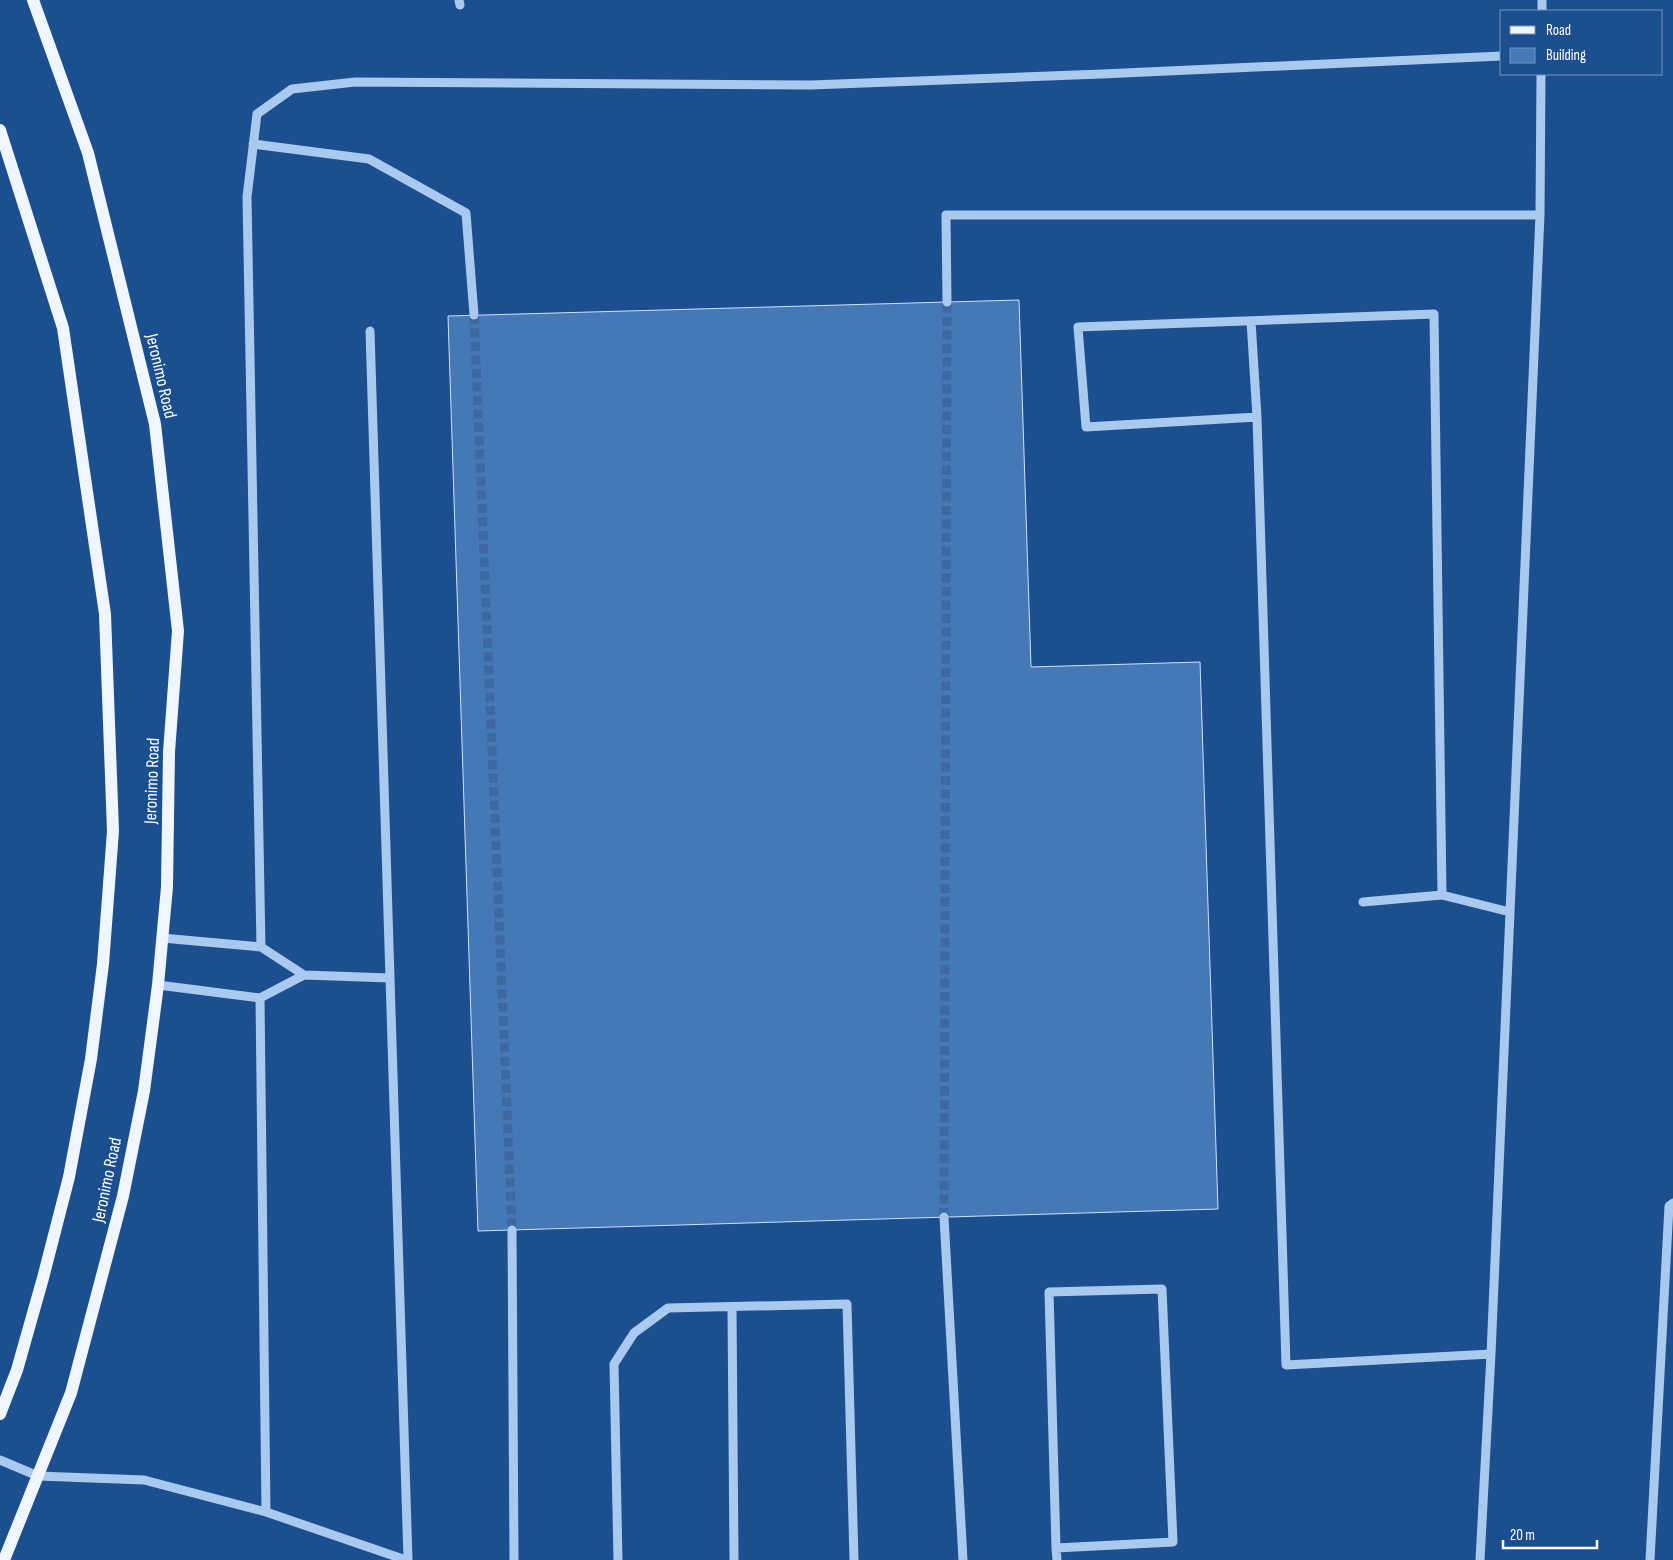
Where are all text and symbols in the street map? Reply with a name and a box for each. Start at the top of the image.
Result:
legend [1500,10,1663,75]
text: Road [1546,21,1571,40]
text: Building [1546,46,1586,65]
street label: Jeronimo Road [141,331,181,420]
street label: Jeronimo Road [140,738,164,825]
street label: Jeronimo Road [88,1136,126,1225]
scale bar [1503,1518,1597,1550]
text: 20 m [1510,1526,1535,1545]

